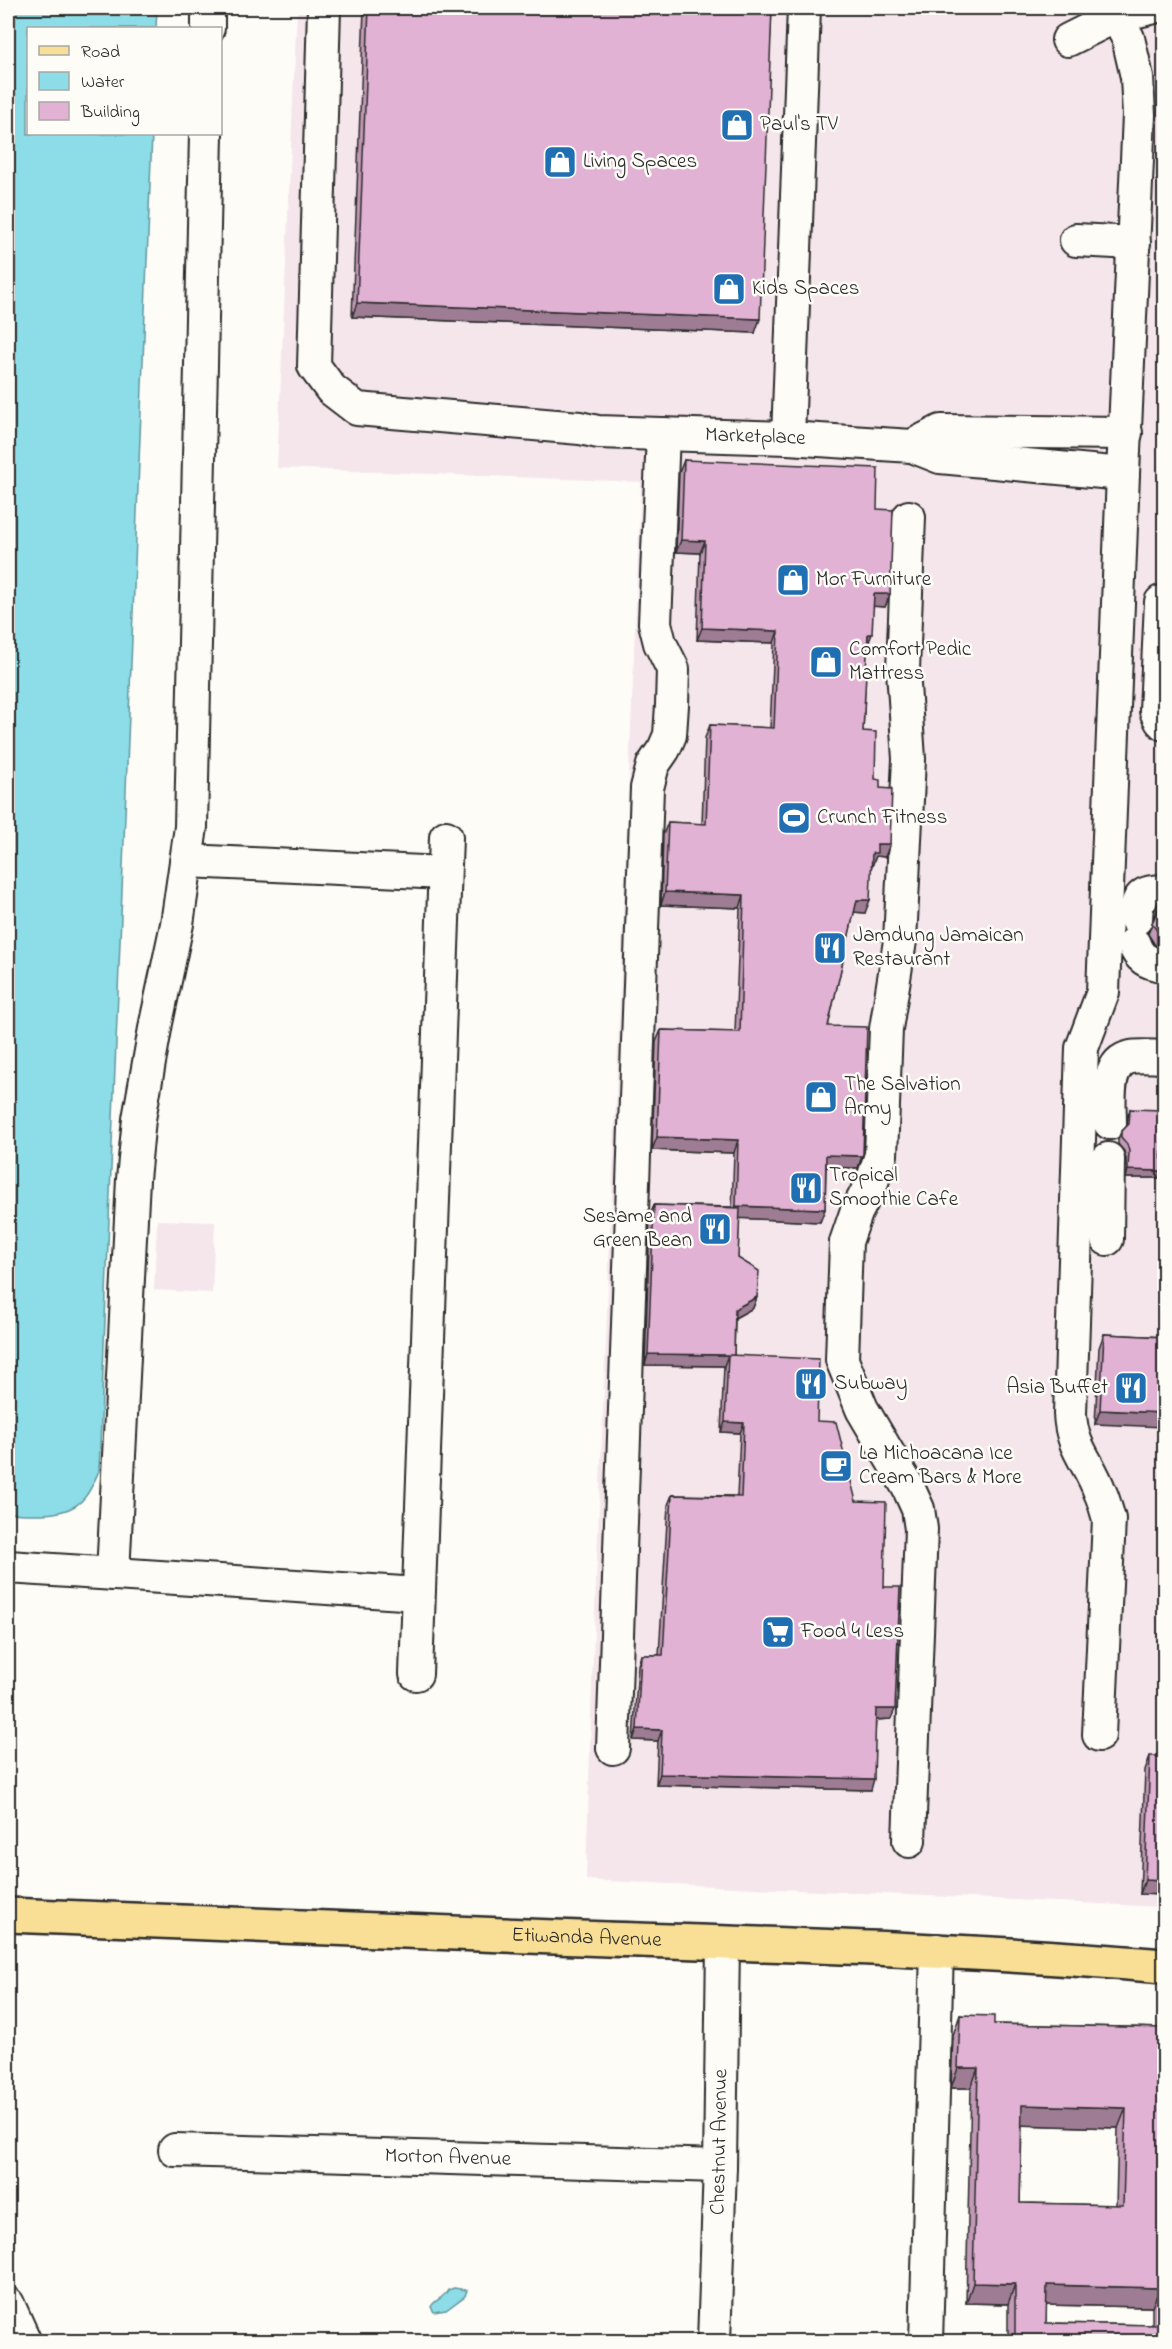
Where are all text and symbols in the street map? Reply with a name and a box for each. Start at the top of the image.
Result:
legend [27,27,222,135]
text: Road [81,40,120,66]
text: Water [81,70,125,96]
text: Building [80,100,140,127]
shop icon: Paul's TV [719,107,755,143]
place label: Paul's TV [760,110,838,140]
shop icon: Living Spaces [542,144,578,180]
place label: Living Spaces [583,147,697,179]
shop icon: Kids Spaces [711,271,747,307]
place label: Kids Spaces [752,274,859,304]
street label: Marketplace [704,420,807,454]
shop icon: Mor Furniture [775,562,811,598]
place label: Mor Furniture [816,565,932,595]
place label: Comfort Pedic Mattress [849,635,972,689]
shop icon: Comfort Pedic Mattress [808,644,844,680]
sports icon: Crunch Fitness [776,800,812,836]
place label: Crunch Fitness [817,803,947,833]
place label: Jamdung Jamaican Restaurant [853,921,1024,975]
restaurant icon: Jamdung Jamaican Restaurant [812,930,848,966]
place label: The Salvation Army [844,1070,961,1126]
shop icon: The Salvation Army [803,1079,839,1115]
place label: Tropical Smoothie Cafe [829,1161,959,1215]
restaurant icon: Tropical Smoothie Cafe [788,1170,824,1206]
place label: Sesame and Green Bean [583,1202,692,1256]
restaurant icon: Sesame and Green Bean [697,1211,733,1247]
restaurant icon: Subway [793,1366,829,1402]
place label: Subway [834,1369,907,1401]
restaurant icon: Asia Buffet [1113,1370,1149,1406]
place label: Asia Buffet [1006,1373,1108,1403]
place label: La Michoacana Ice Cream Bars & More [859,1439,1022,1493]
cafe icon: La Michoacana Ice Cream Bars & More [818,1448,854,1484]
supermarket icon: Food 4 Less [760,1614,796,1650]
place label: Food 4 Less [800,1617,904,1647]
street label: Etiwanda Avenue [511,1921,663,1956]
street label: Chestnut Avenue [703,2068,736,2216]
street label: Morton Avenue [384,2141,512,2175]

